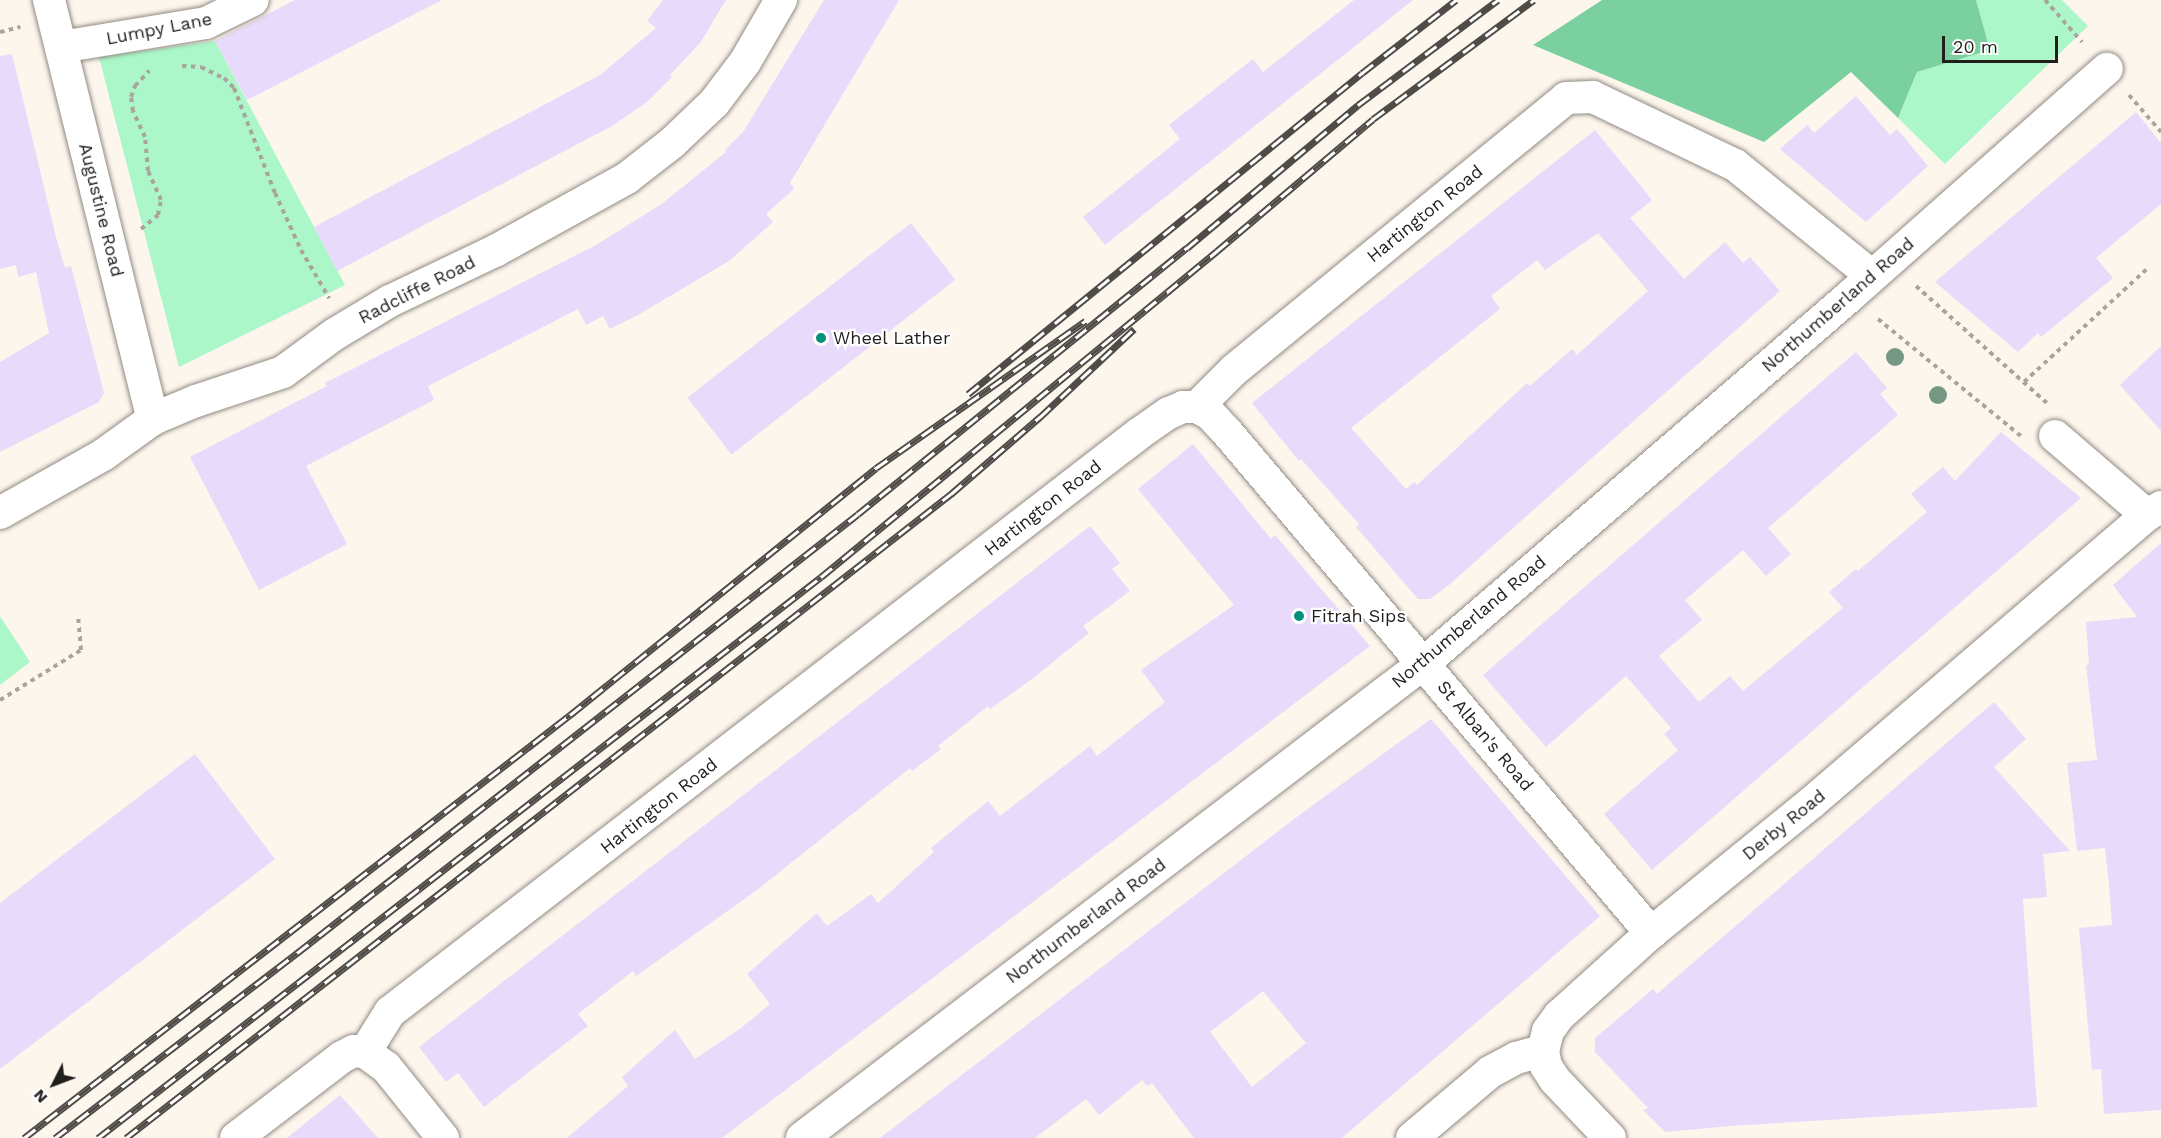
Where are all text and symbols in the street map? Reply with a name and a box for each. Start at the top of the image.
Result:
street label: Lumpy Lane [104,8,214,50]
scale bar [1945,24,2060,62]
text: 20 m [1953,36,1998,57]
street label: Augustine Road [74,141,128,279]
street label: Hartington Road [1363,161,1487,267]
street label: Northumberland Road [1757,233,1919,377]
street label: Radcliffe Road [355,251,479,329]
place label: Wheel Lather [833,327,951,349]
marker: Wheel Lather [814,331,828,345]
street label: Hartington Road [980,456,1106,560]
street label: Northumberland Road [1387,551,1551,693]
place label: Fitrah Sips [1311,605,1406,627]
marker: Fitrah Sips [1292,609,1306,623]
street label: St Alban's Road [1432,676,1538,796]
street label: Hartington Road [596,754,722,858]
street label: Derby Road [1738,785,1830,865]
street label: Northumberland Road [1002,854,1170,988]
north arrow [24,1054,84,1114]
text: N [29,1086,51,1107]

